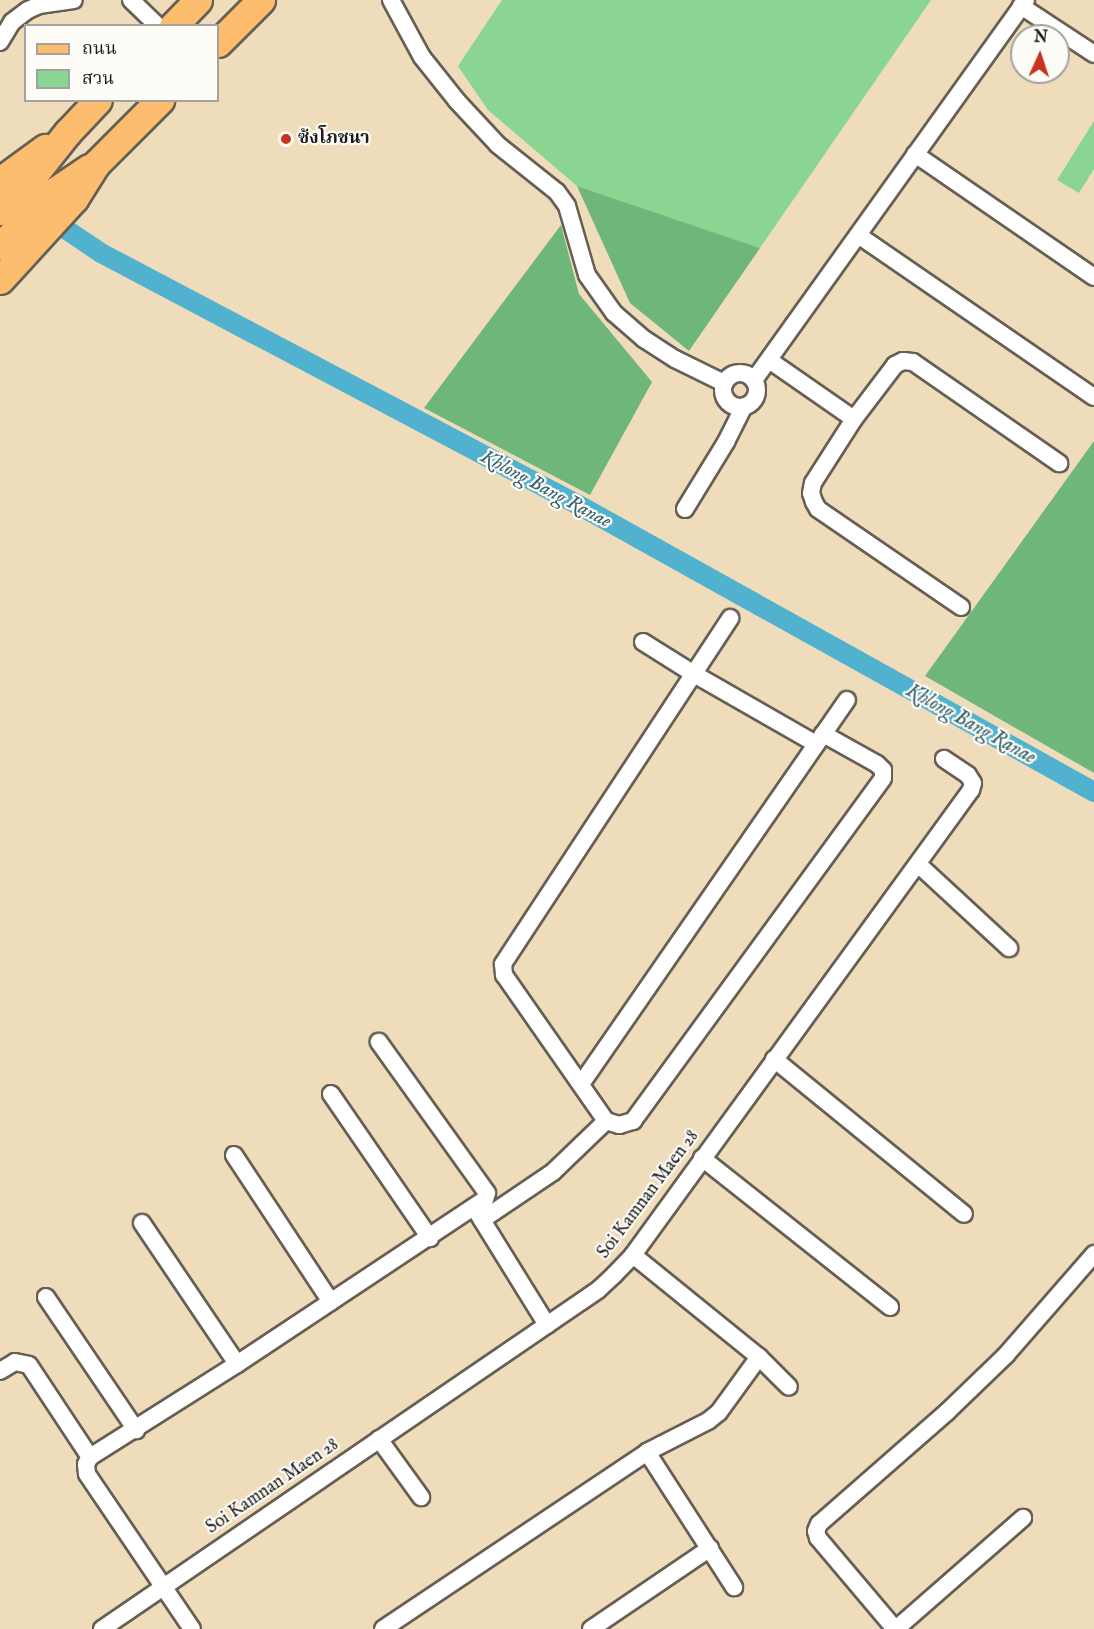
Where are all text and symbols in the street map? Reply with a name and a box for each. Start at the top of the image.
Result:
legend [24,24,219,102]
north arrow [1010,24,1070,84]
text: N [1033,28,1048,48]
text: ถนน [82,38,117,61]
text: สวน [82,68,114,91]
place label: ซ้งโภชนา [298,128,370,150]
marker: ซ้งโภชนา [279,132,293,146]
water label: Khlong Bang Ranae [477,445,615,533]
water label: Khlong Bang Ranae [902,679,1040,769]
street label: Soi Kamnan Maen 28 [594,1127,704,1263]
street label: Soi Kamnan Maen 28 [203,1435,343,1539]

